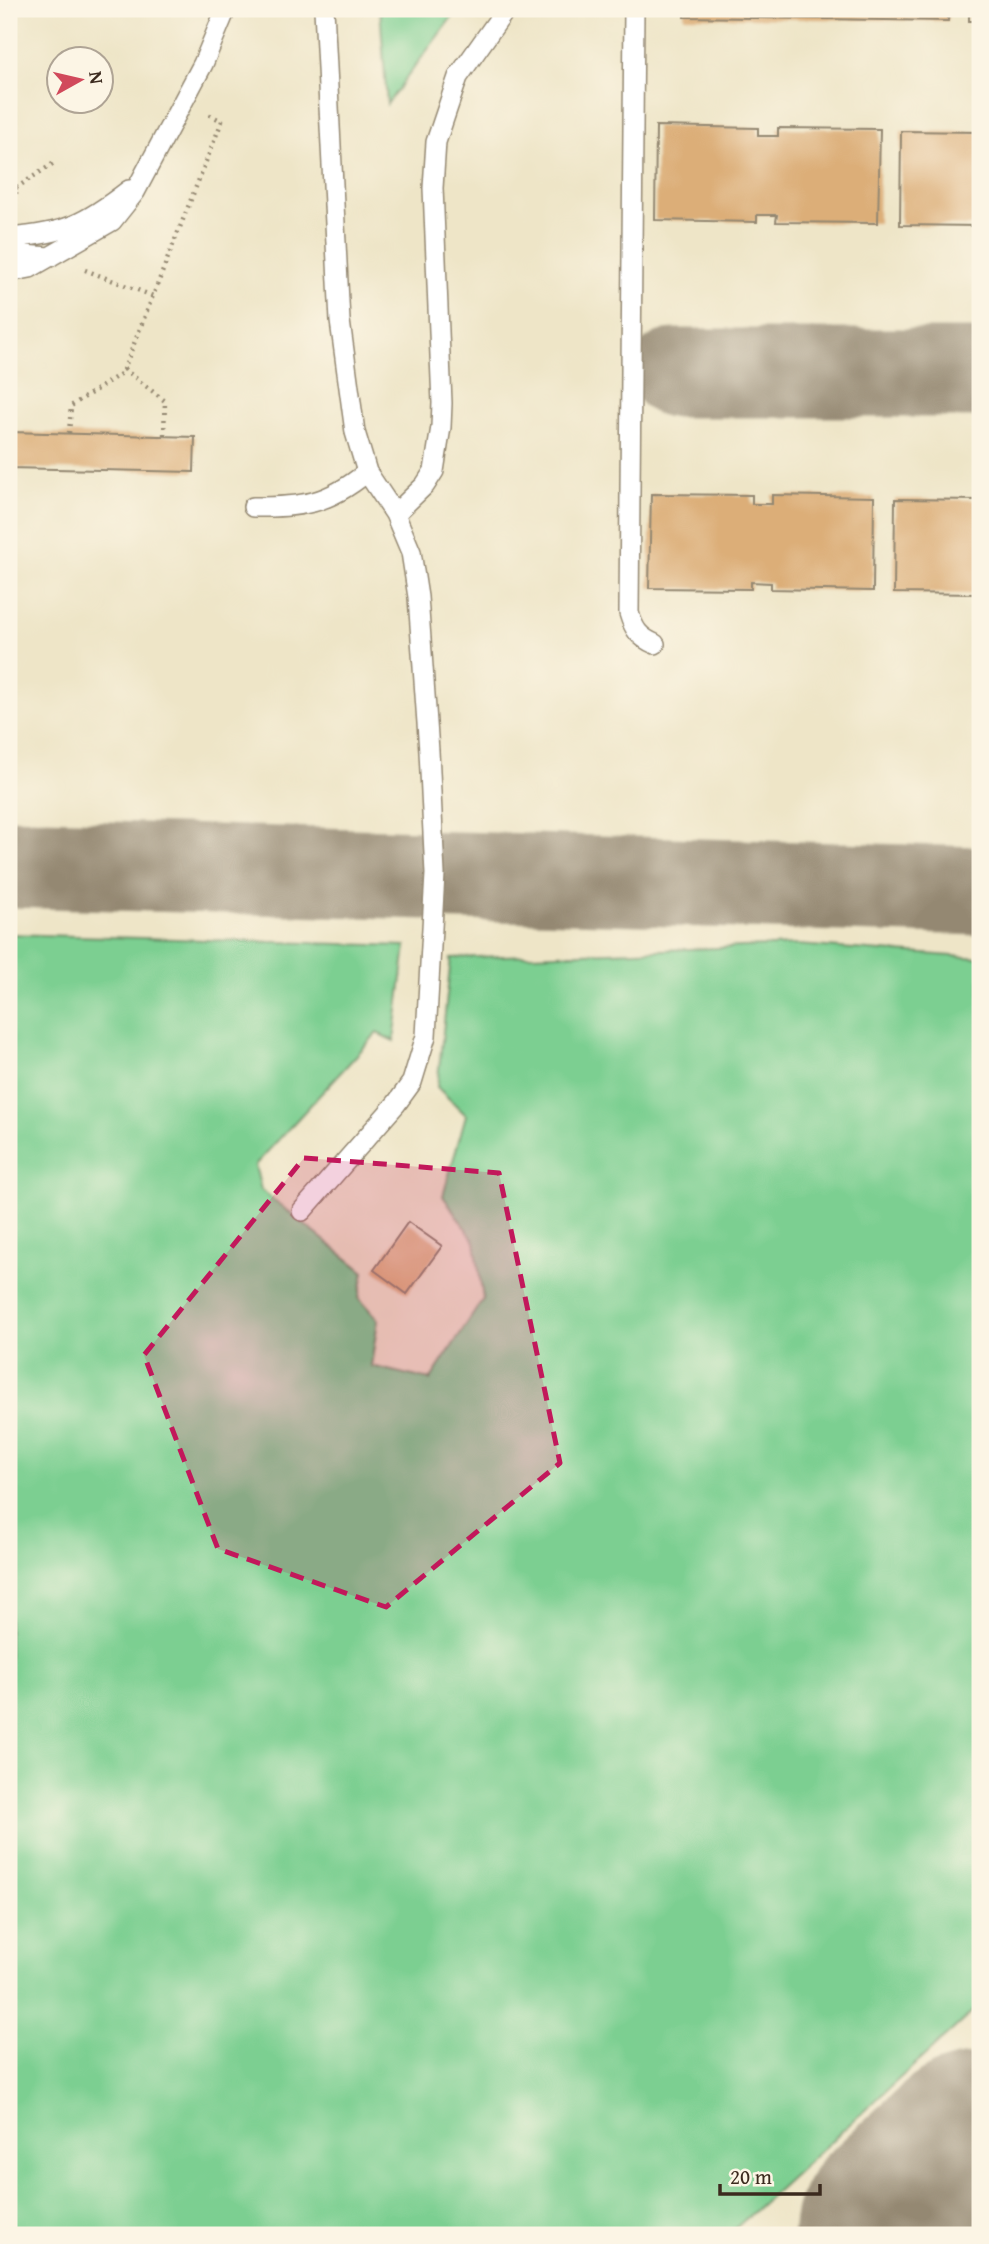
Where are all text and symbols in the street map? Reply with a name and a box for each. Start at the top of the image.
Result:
north arrow [46,46,116,116]
text: N [82,69,112,86]
scale bar [720,2153,819,2197]
text: 20 m [730,2161,772,2192]

